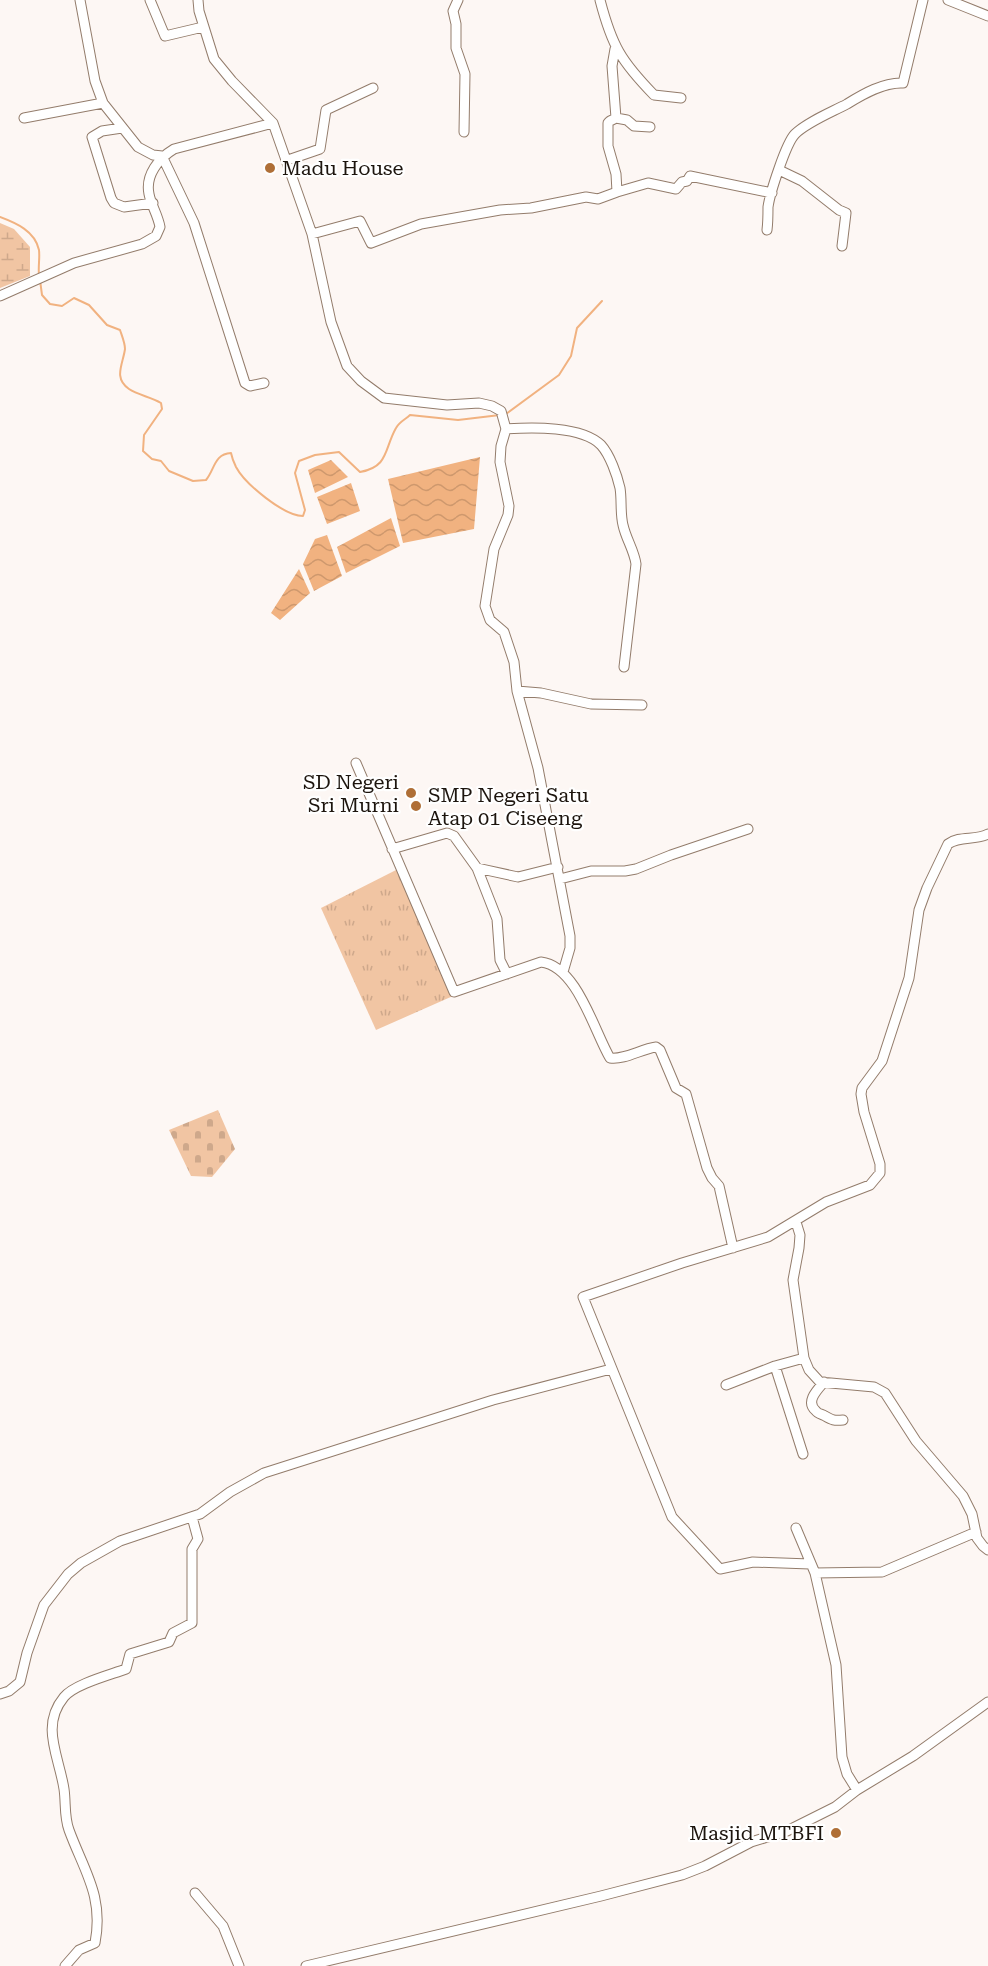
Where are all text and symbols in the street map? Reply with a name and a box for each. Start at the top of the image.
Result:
place label: Madu House [282,156,403,180]
marker: Madu House [263,161,277,175]
place label: SD Negeri Sri Murni [303,770,399,817]
place label: SMP Negeri Satu Atap 01 Ciseeng [428,783,589,830]
marker: SD Negeri Sri Murni [404,786,418,800]
marker: SMP Negeri Satu Atap 01 Ciseeng [409,799,423,813]
place label: Masjid MTBFI [689,1821,824,1845]
marker: Masjid MTBFI [829,1826,843,1840]

